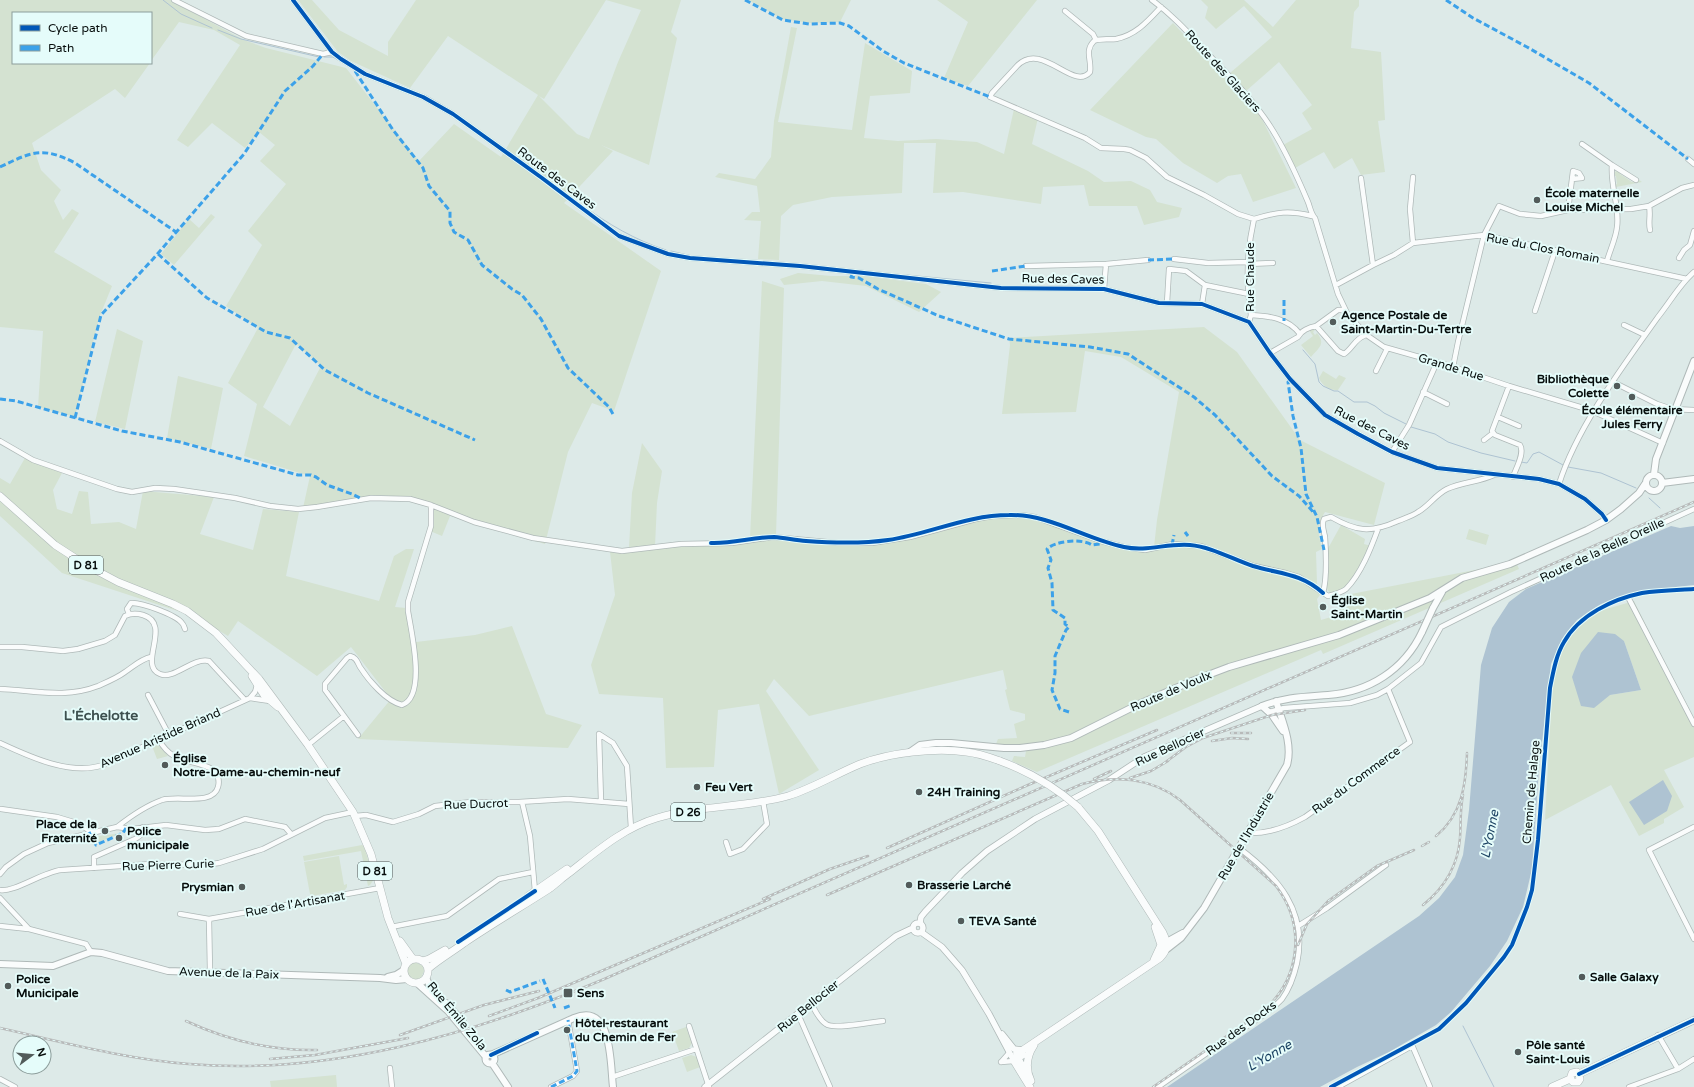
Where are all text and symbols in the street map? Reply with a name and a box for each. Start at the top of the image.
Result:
legend [12,12,152,64]
text: Cycle path [48,21,107,35]
street label: Route des Glaciers [1182,27,1264,115]
text: Path [48,41,74,55]
street label: Route des Caves [515,144,599,212]
place label: École maternelle Louise Michel [1545,186,1640,214]
marker: École maternelle Louise Michel [1532,195,1542,205]
street label: Rue du Clos Romain [1485,230,1601,266]
street label: Rue Chaude [1243,242,1257,312]
street label: Rue des Caves [1021,271,1105,287]
place label: Agence Postale de Saint-Martin-Du-Tertre [1341,308,1472,336]
marker: Agence Postale de Saint-Martin-Du-Tertre [1328,317,1338,327]
street label: Grande Rue [1416,350,1486,384]
place label: Bibliothèque Colette [1537,372,1609,400]
marker: Bibliothèque Colette [1612,381,1622,391]
marker: École élémentaire Jules Ferry [1627,392,1637,402]
street label: Rue des Caves [1332,403,1412,453]
place label: École élémentaire Jules Ferry [1581,403,1683,432]
street label: Route de la Belle Oreille [1538,515,1667,585]
road number: D 81 [69,556,103,574]
place label: Église Saint-Martin [1331,593,1403,621]
marker: Église Saint-Martin [1318,602,1328,612]
street label: Route de Voulx [1128,668,1214,714]
street label: Avenue Aristide Briand [97,705,223,771]
district label: L'Échelotte [64,707,138,724]
street label: Rue Bellocier [1133,725,1207,769]
street label: Chemin de Halage [1519,739,1543,845]
street label: Rue du Commerce [1309,743,1403,817]
place label: Église Notre-Dame-au-chemin-neuf [173,751,341,779]
marker: Église Notre-Dame-au-chemin-neuf [160,760,170,770]
place label: Feu Vert [705,780,753,794]
marker: Feu Vert [692,782,702,792]
place label: 24H Training [927,785,1000,800]
marker: 24H Training [914,787,924,797]
street label: Rue de l'Industrie [1215,789,1277,882]
street label: Rue Ducrot [443,796,509,812]
road number: D 26 [671,803,705,821]
water label: L'Yonne [1477,808,1503,860]
place label: Place de la Fraternité [36,817,97,845]
place label: Police municipale [127,824,189,853]
marker: Place de la Fraternité [100,826,110,836]
marker: Police municipale [114,833,124,843]
street label: Rue Pierre Curie [122,856,215,874]
road number: D 81 [358,862,392,880]
place label: Brasserie Larché [917,878,1011,892]
place label: Prysmian [181,880,234,895]
marker: Brasserie Larché [904,880,914,890]
marker: Prysmian [237,882,247,892]
street label: Rue de l'Artisanat [244,888,346,920]
place label: TEVA Santé [968,914,1037,928]
marker: TEVA Santé [956,916,966,926]
street label: Avenue de la Paix [179,964,279,982]
place label: Salle Galaxy [1590,970,1659,985]
place label: Police Municipale [16,972,79,1001]
marker: Salle Galaxy [1577,972,1587,982]
street label: Rue Bellocier [775,977,842,1035]
street label: Rue Émile Zola [424,979,490,1053]
marker: Police Municipale [3,981,13,991]
place label: Sens [577,986,604,1000]
marker: Sens [562,987,574,999]
street label: Rue des Docks [1203,998,1279,1058]
place label: Hôtel-restaurant du Chemin de Fer [575,1016,676,1044]
marker: Hôtel-restaurant du Chemin de Fer [562,1025,572,1035]
north arrow [12,1035,52,1075]
water label: L'Yonne [1244,1036,1295,1075]
place label: Pôle santé Saint-Louis [1526,1038,1590,1066]
text: N [34,1046,49,1058]
marker: Pôle santé Saint-Louis [1513,1047,1523,1057]

